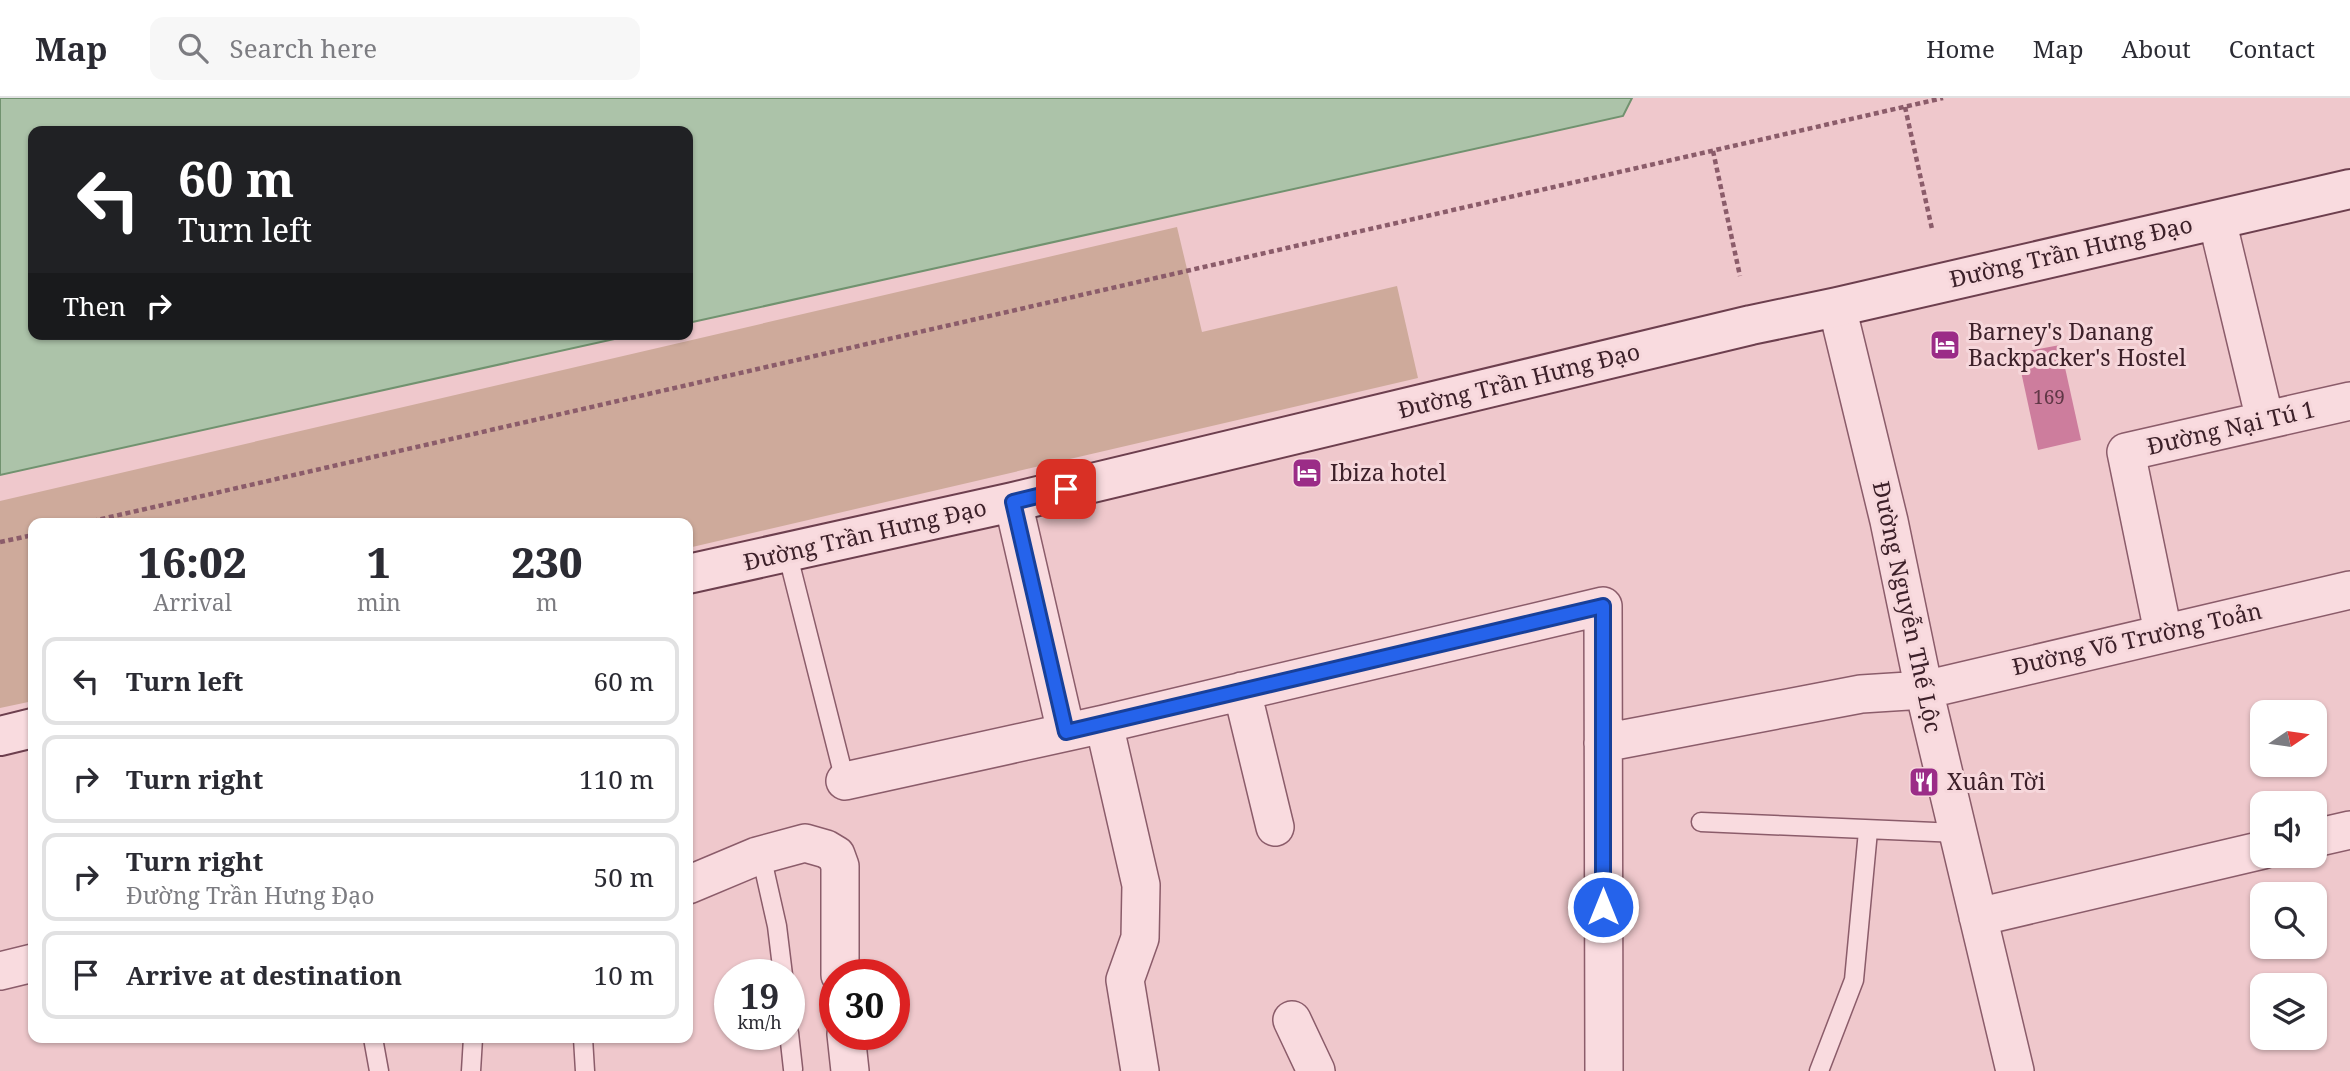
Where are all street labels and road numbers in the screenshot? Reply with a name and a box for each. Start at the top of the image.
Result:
street label: Đường Trần Hưng Đạo [1946,207,2195,295]
street label: Đường Trần Hưng Đạo [1394,334,1643,426]
street label: Đường Nại Tú 1 [2144,392,2318,462]
street label: Đường Nguyễn Thế Lộc [1866,478,1950,736]
street label: Đường Trần Hưng Đạo [740,490,989,578]
street label: Đường Võ Trường Toản [2009,594,2265,682]

